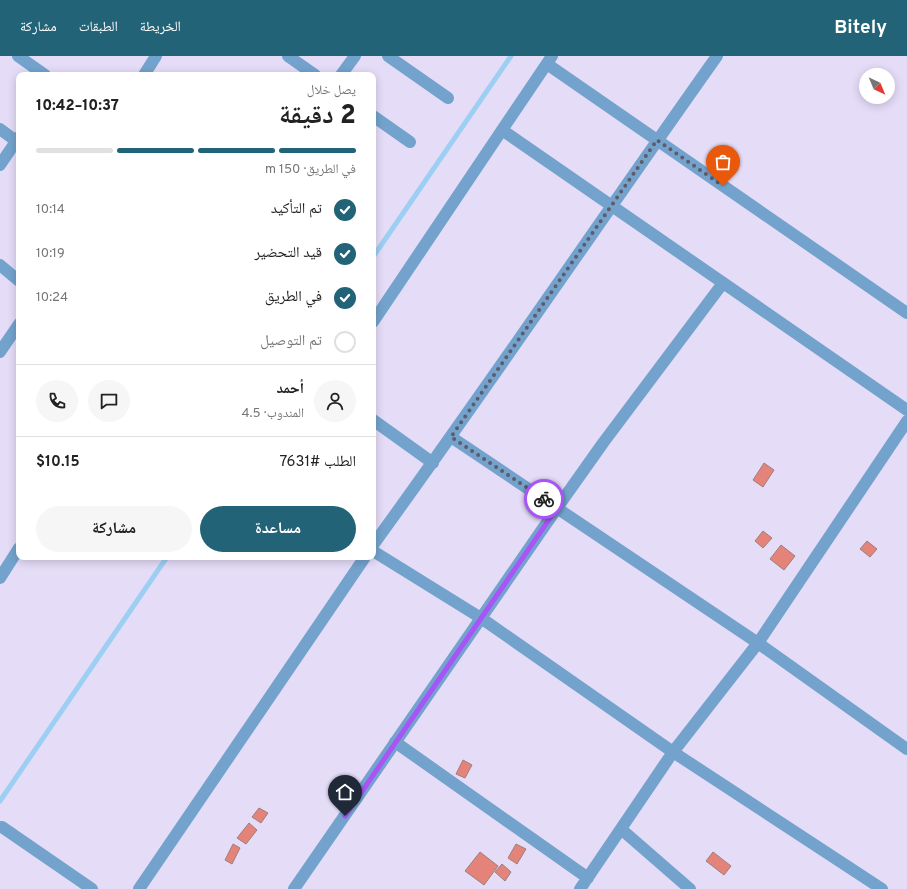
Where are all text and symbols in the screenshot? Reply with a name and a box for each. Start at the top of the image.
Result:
text: Bitely [834,16,887,40]
text: مشاركة [20,19,57,36]
text: الطبقات [79,19,118,36]
text: الخريطة [140,19,181,36]
north arrow [859,68,895,104]
map controls [859,68,895,104]
text: يصل خلال [307,83,356,99]
text: 10:37–10:42 [36,97,119,116]
text: 2 دقيقة [279,100,356,133]
pin [706,145,740,186]
icon: bag [712,151,734,173]
text: في الطريق · 150 m [265,162,356,178]
icon: check [334,199,356,221]
text: تم التأكيد [271,200,322,219]
text: 10:14 [36,202,65,218]
icon: check [334,243,356,265]
text: قيد التحضير [254,244,322,263]
text: 10:19 [36,246,65,262]
icon: check [334,287,356,309]
text: في الطريق [265,288,322,307]
text: 10:24 [36,290,68,306]
text: تم التوصيل [260,332,322,351]
button: phone [36,380,78,422]
button: chat [88,380,130,422]
text: أحمد [277,380,304,399]
button: person [314,380,356,422]
text: المندوب · 4.5 [242,406,304,422]
text: $10.15 [36,453,80,472]
text: الطلب #7631 [279,453,356,472]
courier [524,479,564,519]
icon: bike [533,488,555,510]
button: مشاركة [36,506,192,552]
button: مساعدة [200,506,356,552]
pin [328,775,362,816]
icon: home [334,781,356,803]

